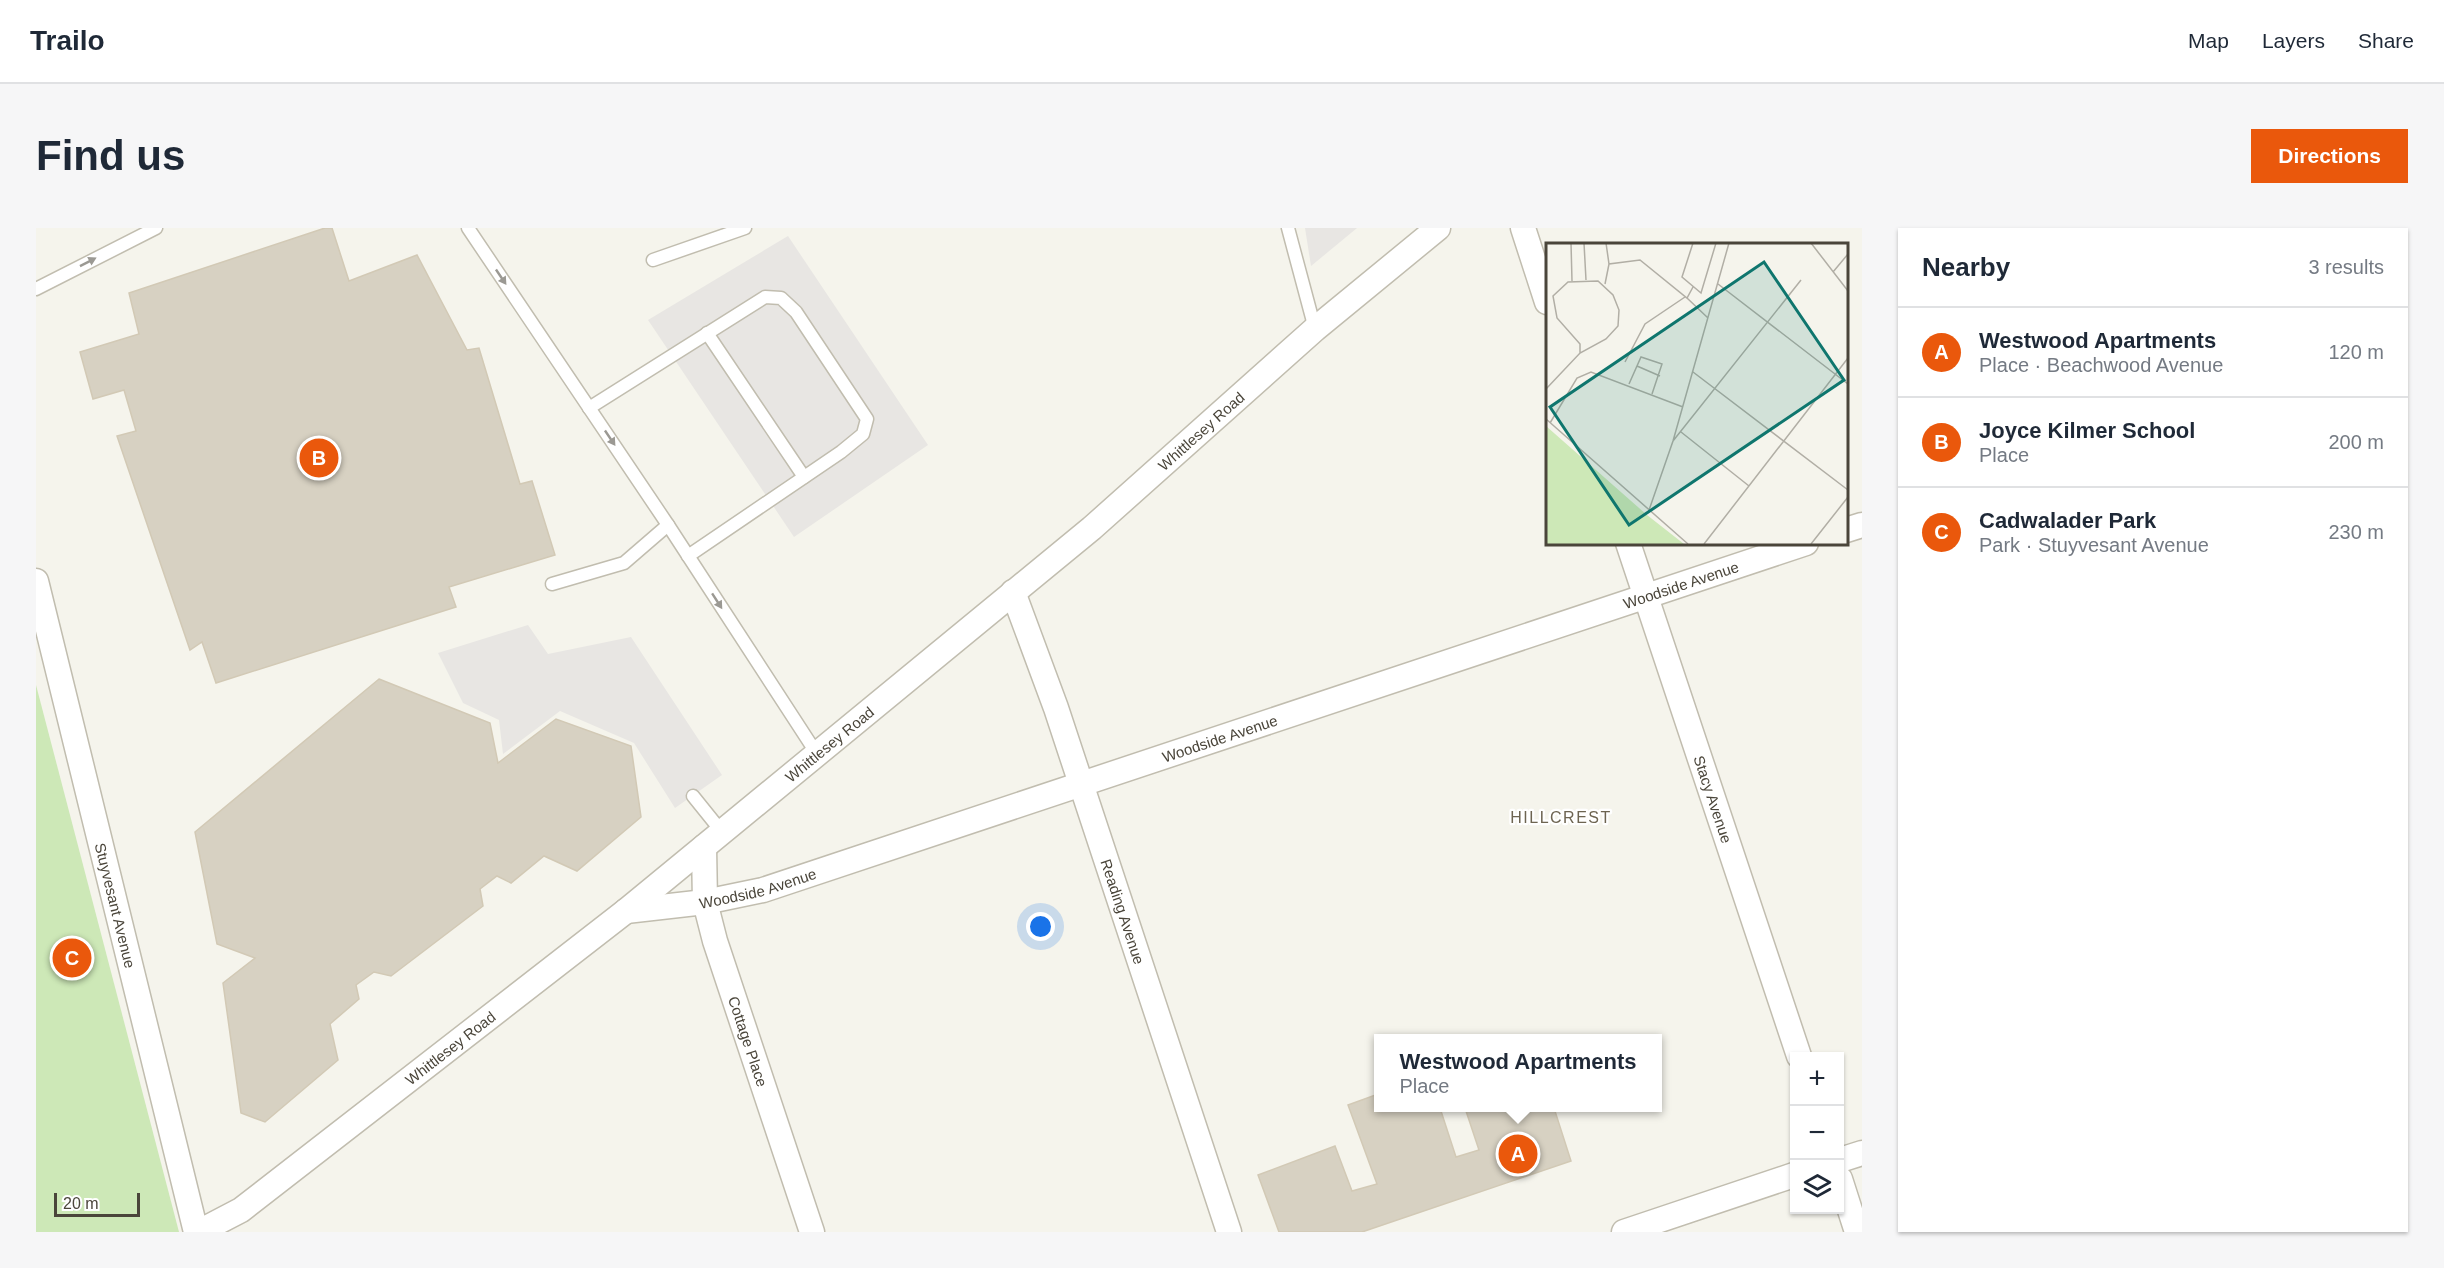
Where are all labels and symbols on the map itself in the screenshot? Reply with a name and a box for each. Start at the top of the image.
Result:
inset map [1546,243,1847,544]
one-way arrow [80,258,97,267]
one-way arrow [495,268,507,284]
street label: Whittlesey Road [1154,388,1247,474]
one-way arrow [604,430,616,446]
pin: B [300,436,338,480]
street label: Woodside Avenue [1621,558,1741,612]
one-way arrow [712,593,723,609]
street label: Whittlesey Road [782,703,877,785]
street label: Woodside Avenue [1160,711,1279,765]
street label: Stacy Avenue [1691,753,1736,845]
district label: HILLCREST [1510,809,1612,826]
street label: Stuyvesant Avenue [92,841,139,970]
street label: Reading Avenue [1098,857,1148,966]
street label: Woodside Avenue [698,864,818,911]
your location [1026,912,1055,941]
pin: C [52,936,92,980]
street label: Cottage Place [725,994,771,1089]
street label: Whittlesey Road [402,1007,498,1088]
pin: A [1498,1132,1538,1176]
scale bar [54,1190,140,1218]

